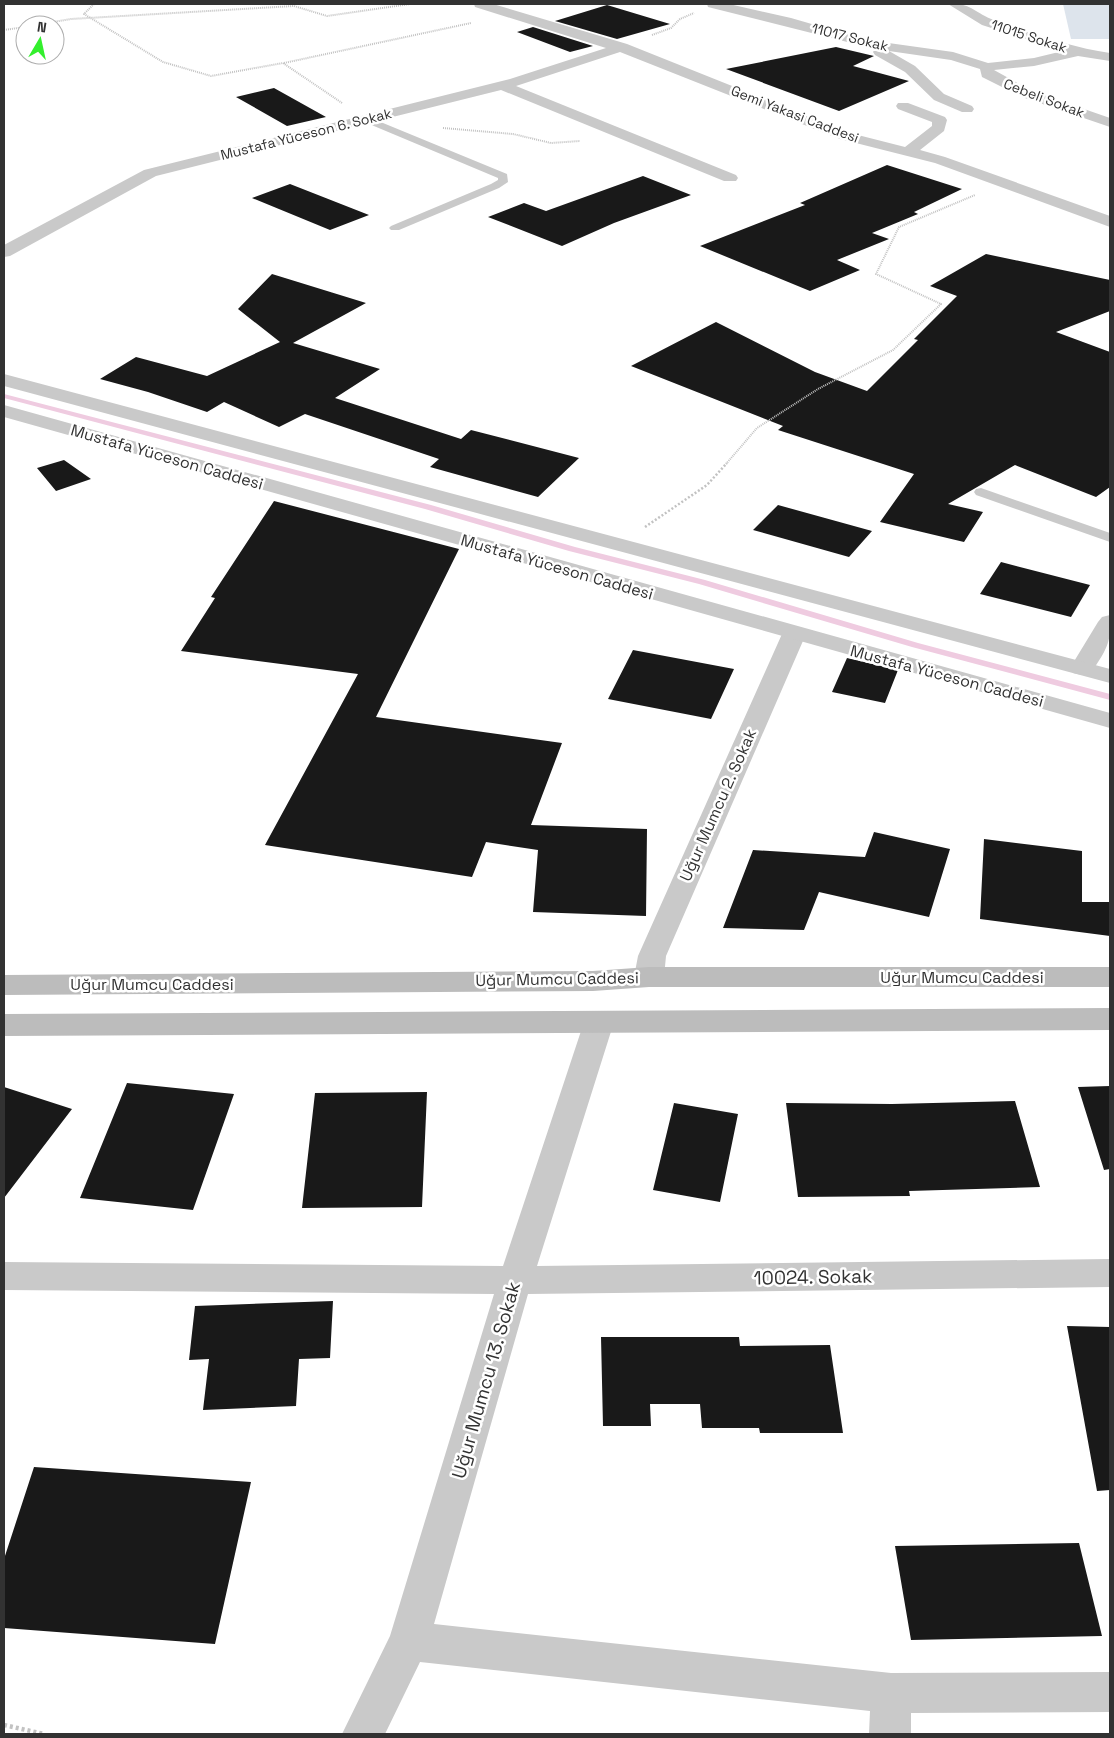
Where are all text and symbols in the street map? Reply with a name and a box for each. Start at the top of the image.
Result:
north arrow [15,15,65,65]
street label: 11015 Sokak [989,15,1070,57]
text: N [36,18,48,37]
street label: 11017 Sokak [810,19,891,55]
street label: Cebeli Sokak [1001,74,1087,122]
street label: Gemi Yakasi Caddesi [728,81,862,147]
street label: Mustafa Yüceson 6. Sokak [219,104,394,164]
street label: Mustafa Yüceson Caddesi [68,419,266,495]
street label: Mustafa Yüceson Caddesi [458,529,656,605]
street label: Mustafa Yüceson Caddesi [848,640,1046,712]
street label: Uğur Mumcu 2. Sokak [675,725,761,885]
street label: Uğur Mumcu Caddesi [475,967,639,991]
street label: Uğur Mumcu Caddesi [880,967,1044,988]
street label: Uğur Mumcu Caddesi [70,974,234,995]
street label: 10024. Sokak [753,1263,873,1291]
street label: Uğur Mumcu 13. Sokak [446,1279,526,1481]

